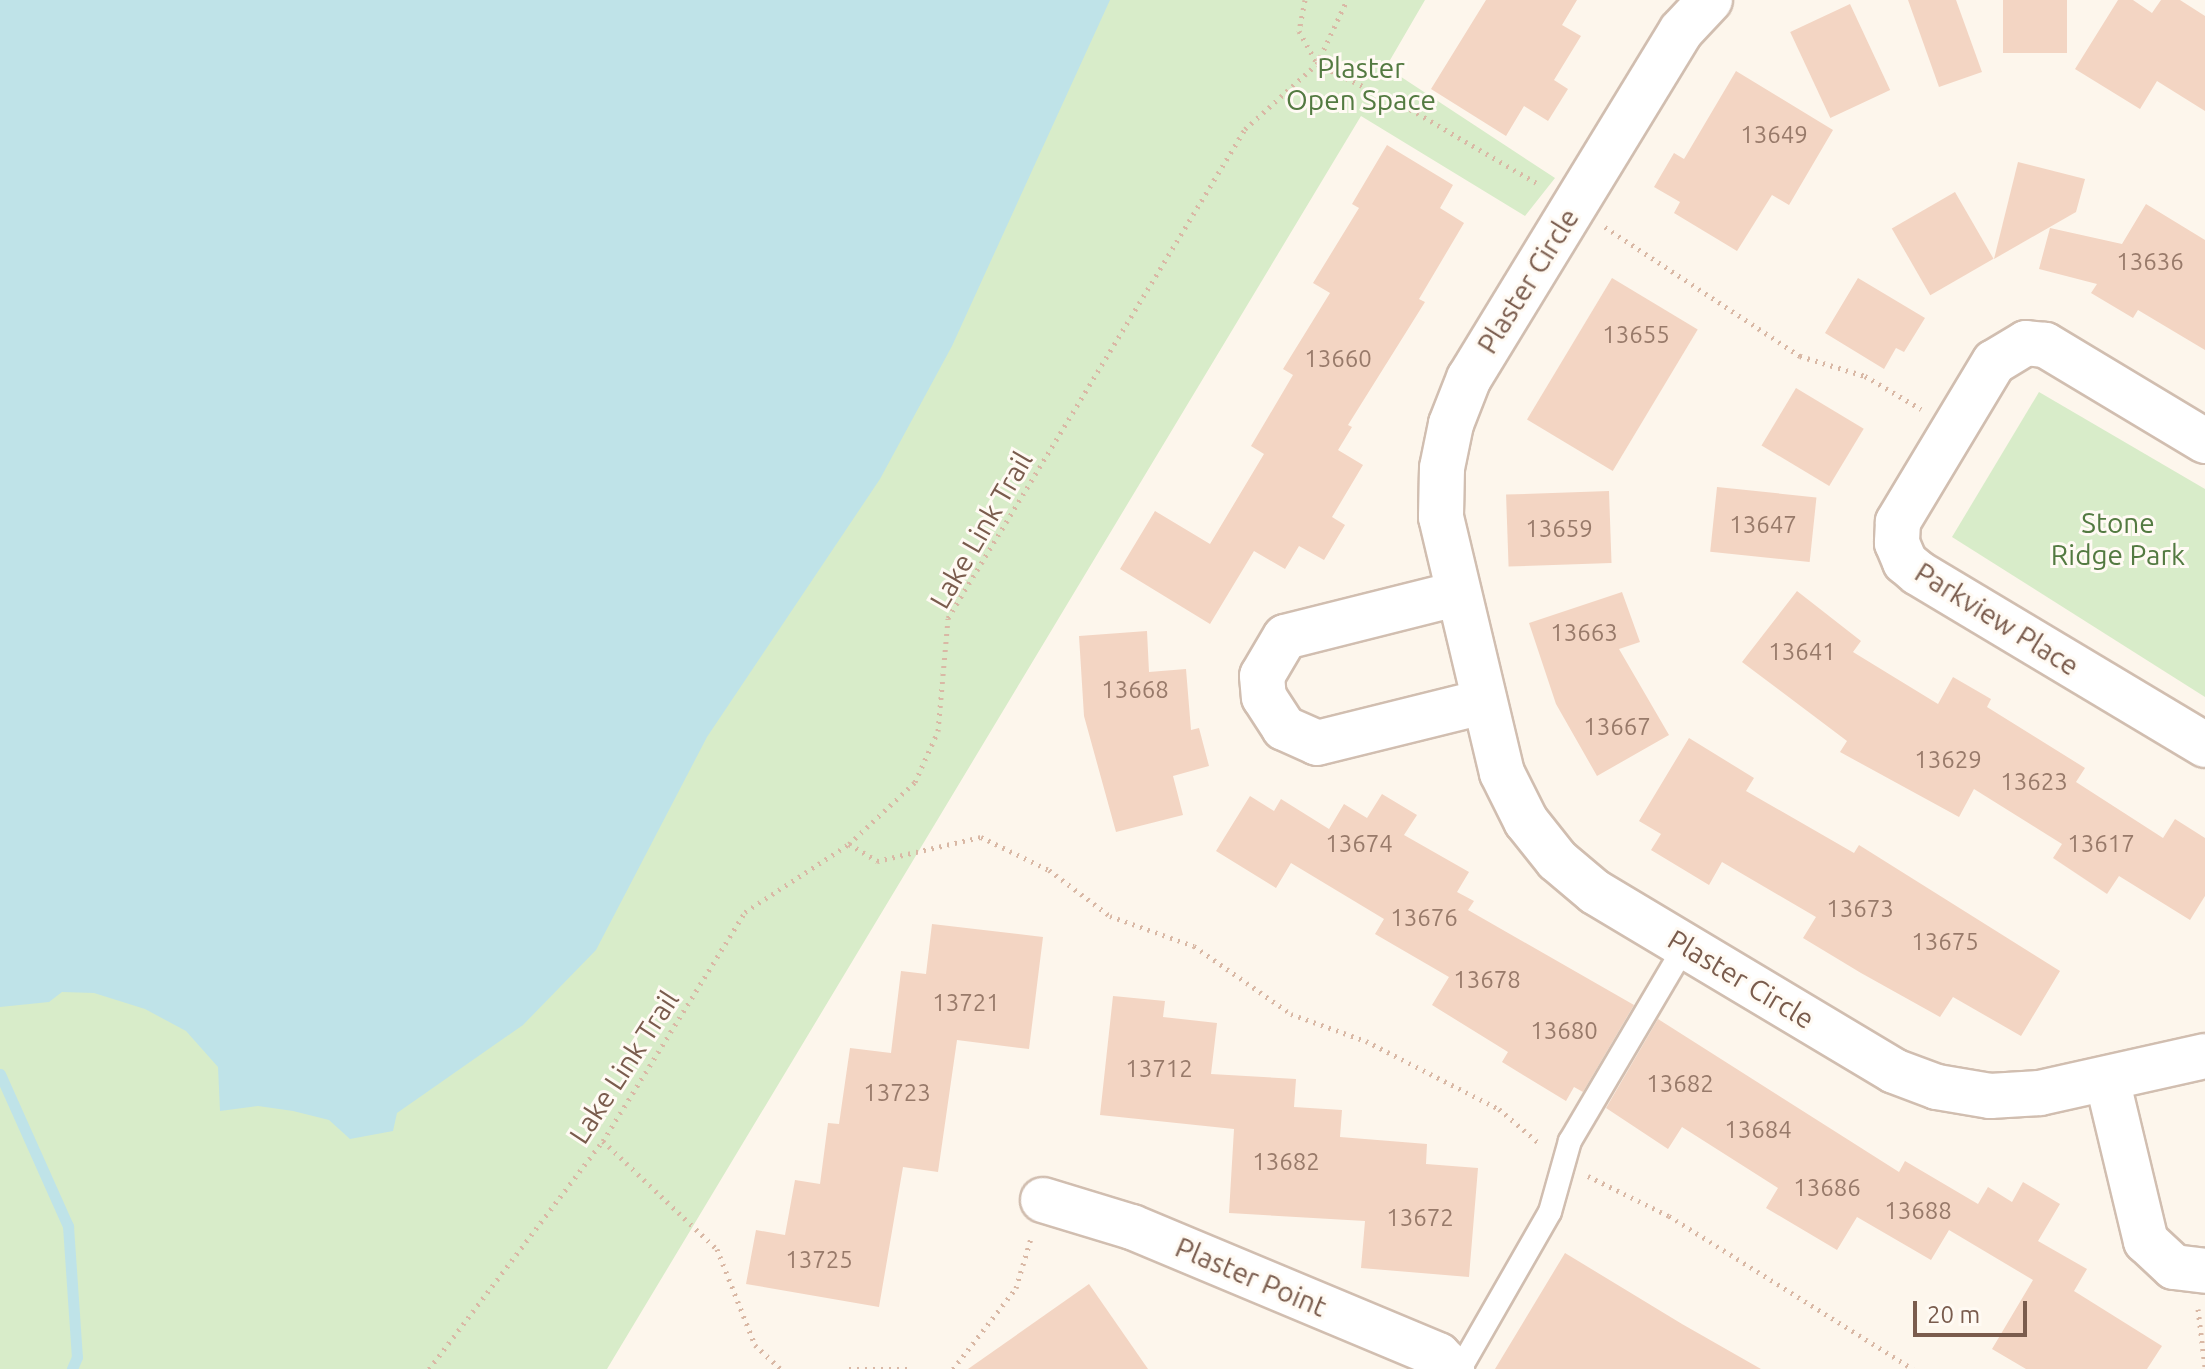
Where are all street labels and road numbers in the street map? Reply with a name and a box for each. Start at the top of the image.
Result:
street label: Plaster Circle [1470,202,1586,360]
street label: Lake Link Trail [923,446,1039,614]
street label: Parkview Place [1909,555,2085,683]
street label: Plaster Circle [1662,922,1820,1036]
street label: Lake Link Trail [562,984,686,1150]
street label: Plaster Point [1170,1230,1332,1324]

